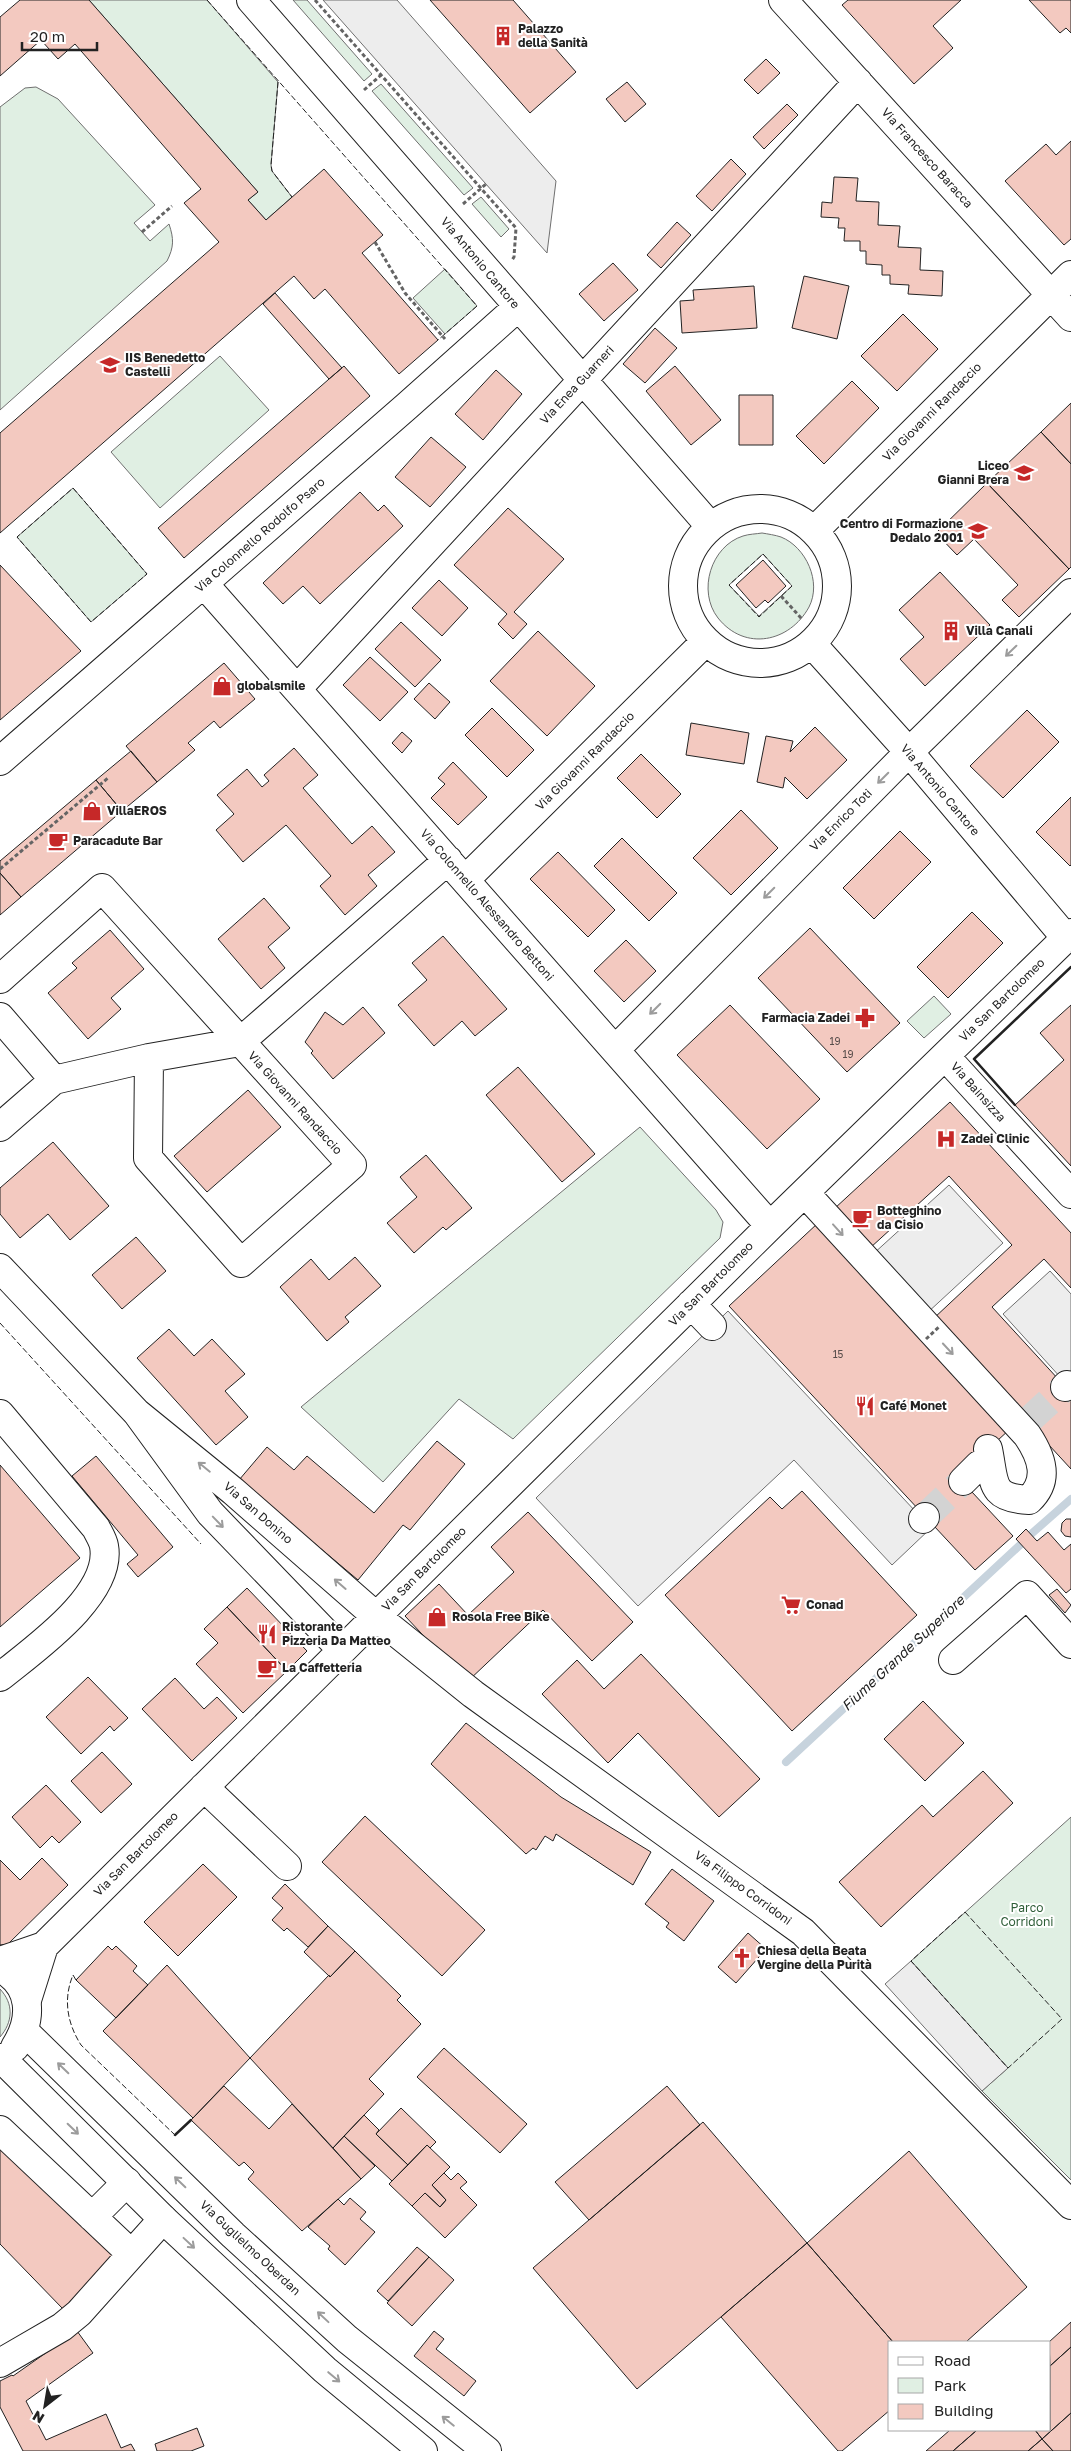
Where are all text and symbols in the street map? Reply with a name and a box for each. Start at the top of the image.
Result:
scale bar [22,20,98,52]
place label: Palazzo della Sanità [518,21,588,50]
building icon: Palazzo della Sanità [492,25,514,47]
text: 20 m [30,27,65,45]
street label: Via Francesco Baracca [878,105,976,211]
street label: Via Antonio Cantore [438,214,523,312]
street label: Via Enea Guarneri [536,342,617,427]
place label: IIS Benedetto Castelli [125,350,205,379]
school or university icon: IIS Benedetto Castelli [99,354,121,376]
street label: Via Giovanni Randaccio [879,359,984,464]
place label: Liceo Gianni Brera [938,458,1009,487]
school or university icon: Liceo Gianni Brera [1013,462,1035,484]
street label: Via Colonnello Rodolfo Psaro [192,474,328,595]
place label: Centro di Formazione Dedalo 2001 [840,516,963,545]
school or university icon: Centro di Formazione Dedalo 2001 [967,520,989,542]
building icon: Villa Canali [940,620,962,642]
place label: Villa Canali [966,623,1033,638]
one-way arrow [1005,645,1017,658]
shop icon: globalsmile [211,675,233,697]
place label: globalsmile [237,678,305,693]
street label: Via Giovanni Randaccio [532,708,637,813]
street label: Via Antonio Cantore [898,741,983,839]
one-way arrow [877,772,889,784]
street label: Via Enrico Toti [806,785,875,854]
shop icon: VillaEROS [81,800,103,822]
place label: VillaEROS [107,803,167,818]
street label: Via Colonnello Alessandro Bettoni [417,826,558,984]
cafe icon: Paracadute Bar [47,830,69,852]
place label: Paracadute Bar [73,833,163,848]
one-way arrow [763,887,775,900]
street label: Via San Bartolomeo [956,955,1048,1044]
one-way arrow [648,1003,661,1015]
pharmacy icon: Farmacia Zadei [854,1007,876,1029]
place label: Farmacia Zadei [762,1010,850,1025]
house number: 19 [830,1035,840,1047]
street label: Via Giovanni Randaccio [245,1048,346,1157]
house number: 19 [843,1048,853,1060]
street label: Via Bainsizza [948,1059,1009,1125]
hospital icon: Zadei Clinic [935,1128,957,1150]
place label: Zadei Clinic [961,1131,1030,1146]
place label: Botteghino da Cisio [877,1203,942,1232]
cafe icon: Botteghino da Cisio [851,1207,873,1229]
one-way arrow [832,1223,844,1236]
street label: Via San Bartolomeo [665,1238,756,1329]
one-way arrow [942,1342,954,1355]
house number: 15 [833,1348,844,1360]
restaurant icon: Café Monet [854,1395,876,1417]
place label: Café Monet [880,1398,947,1413]
one-way arrow [198,1461,211,1472]
street label: Via San Donino [221,1479,296,1547]
one-way arrow [212,1515,224,1528]
street label: Via San Bartolomeo [378,1523,469,1614]
one-way arrow [334,1578,347,1590]
water label: Fiume Grande Superiore [838,1591,968,1714]
supermarket icon: Conad [780,1594,802,1616]
place label: Conad [806,1597,843,1612]
shop icon: Rosola Free Bike [426,1606,448,1628]
place label: Rosola Free Bike [452,1609,550,1624]
place label: Ristorante Pizzeria Da Matteo [282,1619,391,1648]
restaurant icon: Ristorante Pizzeria Da Matteo [256,1623,278,1645]
cafe icon: La Caffetteria [256,1657,278,1679]
place label: La Caffetteria [282,1660,362,1675]
street label: Via San Bartolomeo [90,1808,181,1899]
street label: Via Filippo Corridoni [692,1847,795,1928]
park label: Parco Corridoni [1000,1900,1054,1929]
place label: Chiesa della Beata Vergine della Purità [757,1943,872,1972]
church icon: Chiesa della Beata Vergine della Purità [731,1947,753,1969]
one-way arrow [57,2062,70,2074]
one-way arrow [67,2123,80,2135]
one-way arrow [174,2175,186,2188]
street label: Via Guglielmo Oberdan [197,2197,304,2298]
one-way arrow [183,2237,196,2249]
one-way arrow [317,2311,330,2323]
legend [888,2341,1051,2431]
text: Road [934,2351,971,2369]
one-way arrow [327,2372,340,2383]
text: Park [934,2376,967,2394]
north arrow [20,2381,70,2431]
text: Building [934,2401,994,2419]
text: N [29,2408,47,2428]
one-way arrow [442,2416,455,2427]

